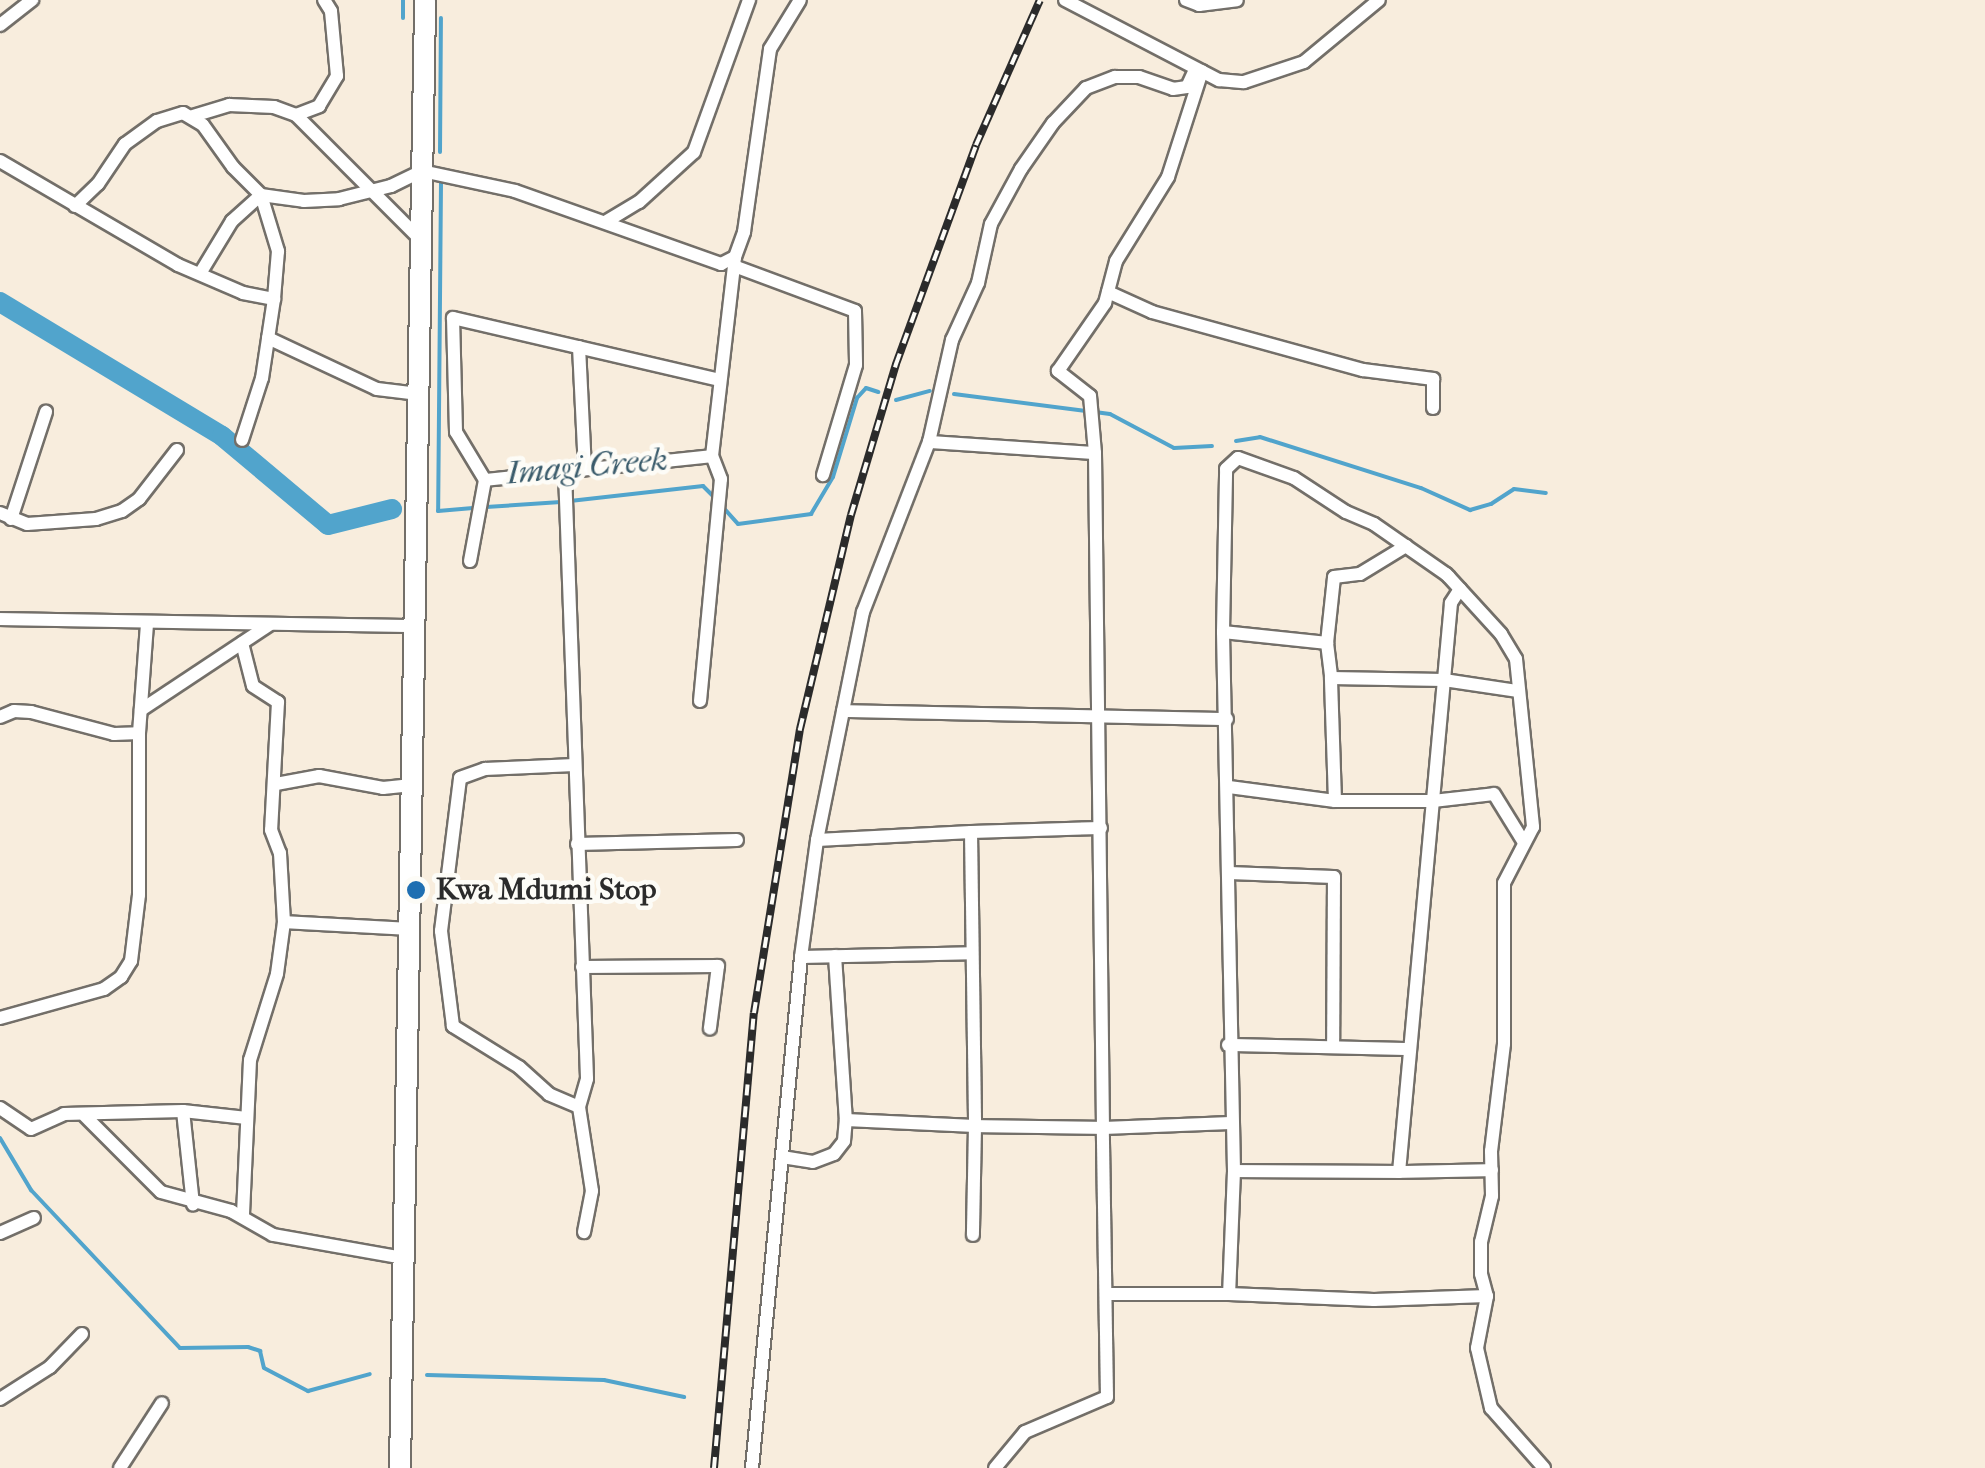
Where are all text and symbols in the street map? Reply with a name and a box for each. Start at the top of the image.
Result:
water label: Imagi Creek [505,441,669,493]
place label: Kwa Mdumi Stop [436,872,657,908]
marker: Kwa Mdumi Stop [405,879,427,901]

